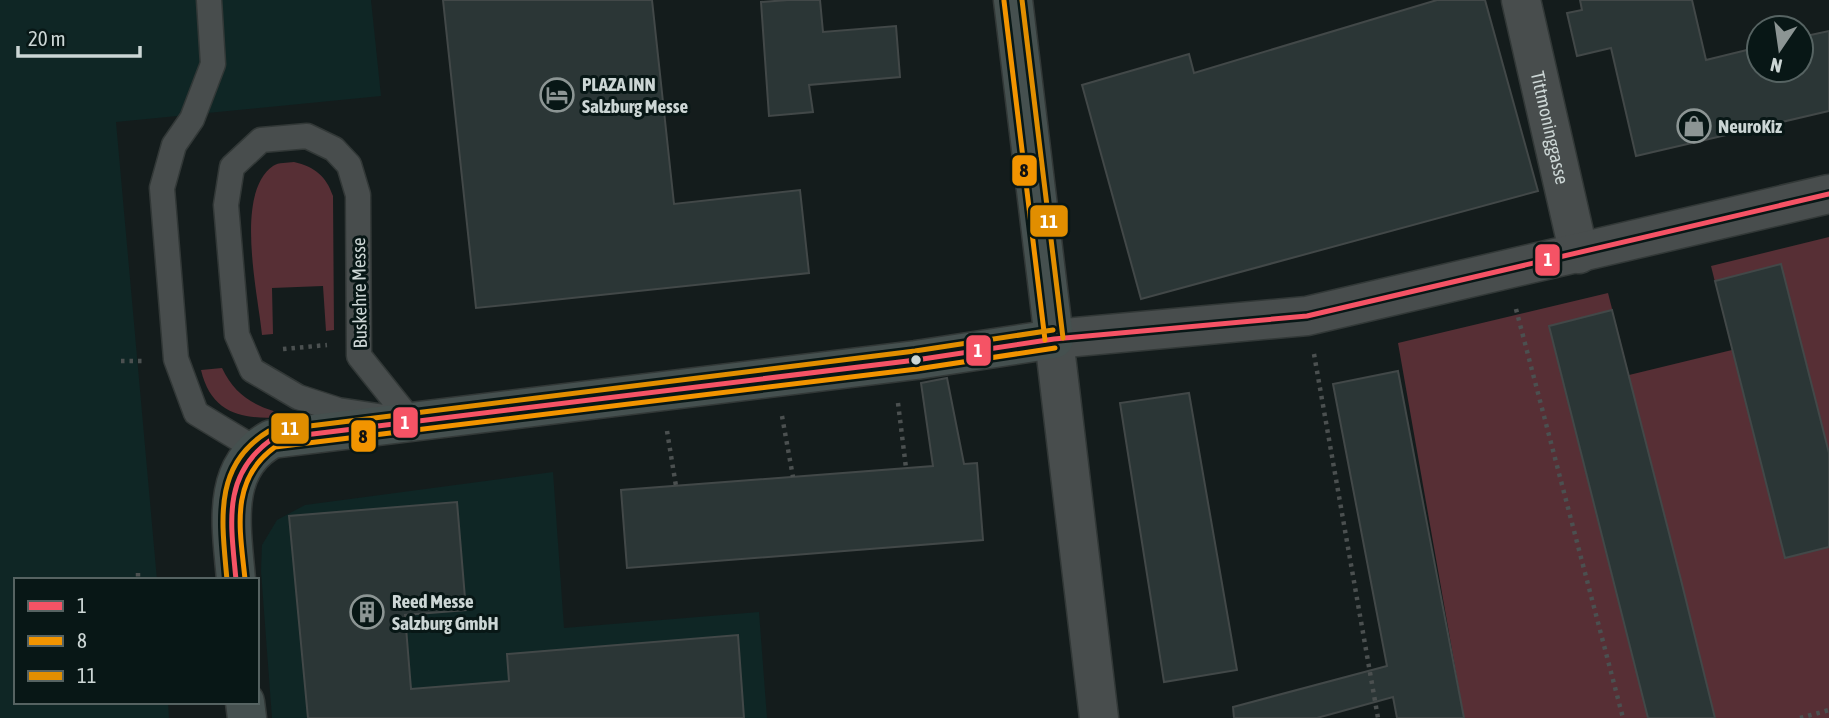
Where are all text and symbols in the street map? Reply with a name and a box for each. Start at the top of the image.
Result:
scale bar [18,14,140,58]
north arrow [1745,14,1815,84]
text: 20 m [28,26,66,50]
text: N [1768,54,1784,78]
street label: Tittmoninggasse [1527,69,1574,186]
place label: PLAZA INN Salzburg Messe [582,73,688,117]
hotel icon: PLAZA INN Salzburg Messe [538,76,576,114]
shop icon: NeuroKiz [1675,107,1713,145]
place label: NeuroKiz [1718,115,1782,137]
line badge: 8 [1011,154,1038,187]
text: 8 [1020,159,1029,181]
line badge: 11 [1029,204,1069,238]
text: 11 [1040,210,1058,232]
street label: Buskehre Messe [347,237,371,349]
line badge: 1 [1534,243,1561,277]
text: 1 [1544,248,1553,270]
line badge: 1 [965,334,992,367]
text: 1 [974,339,983,361]
unlabelled marker [909,353,923,367]
line badge: 1 [392,406,419,439]
text: 1 [401,411,410,433]
line badge: 11 [270,412,310,445]
text: 11 [281,417,299,439]
line badge: 8 [350,419,377,453]
text: 8 [359,425,368,447]
legend [14,578,259,704]
place label: Reed Messe Salzburg GmbH [392,590,498,634]
text: 1 [77,593,87,617]
building icon: Reed Messe Salzburg GmbH [348,593,386,631]
text: 8 [77,628,87,652]
text: 11 [77,663,97,687]

